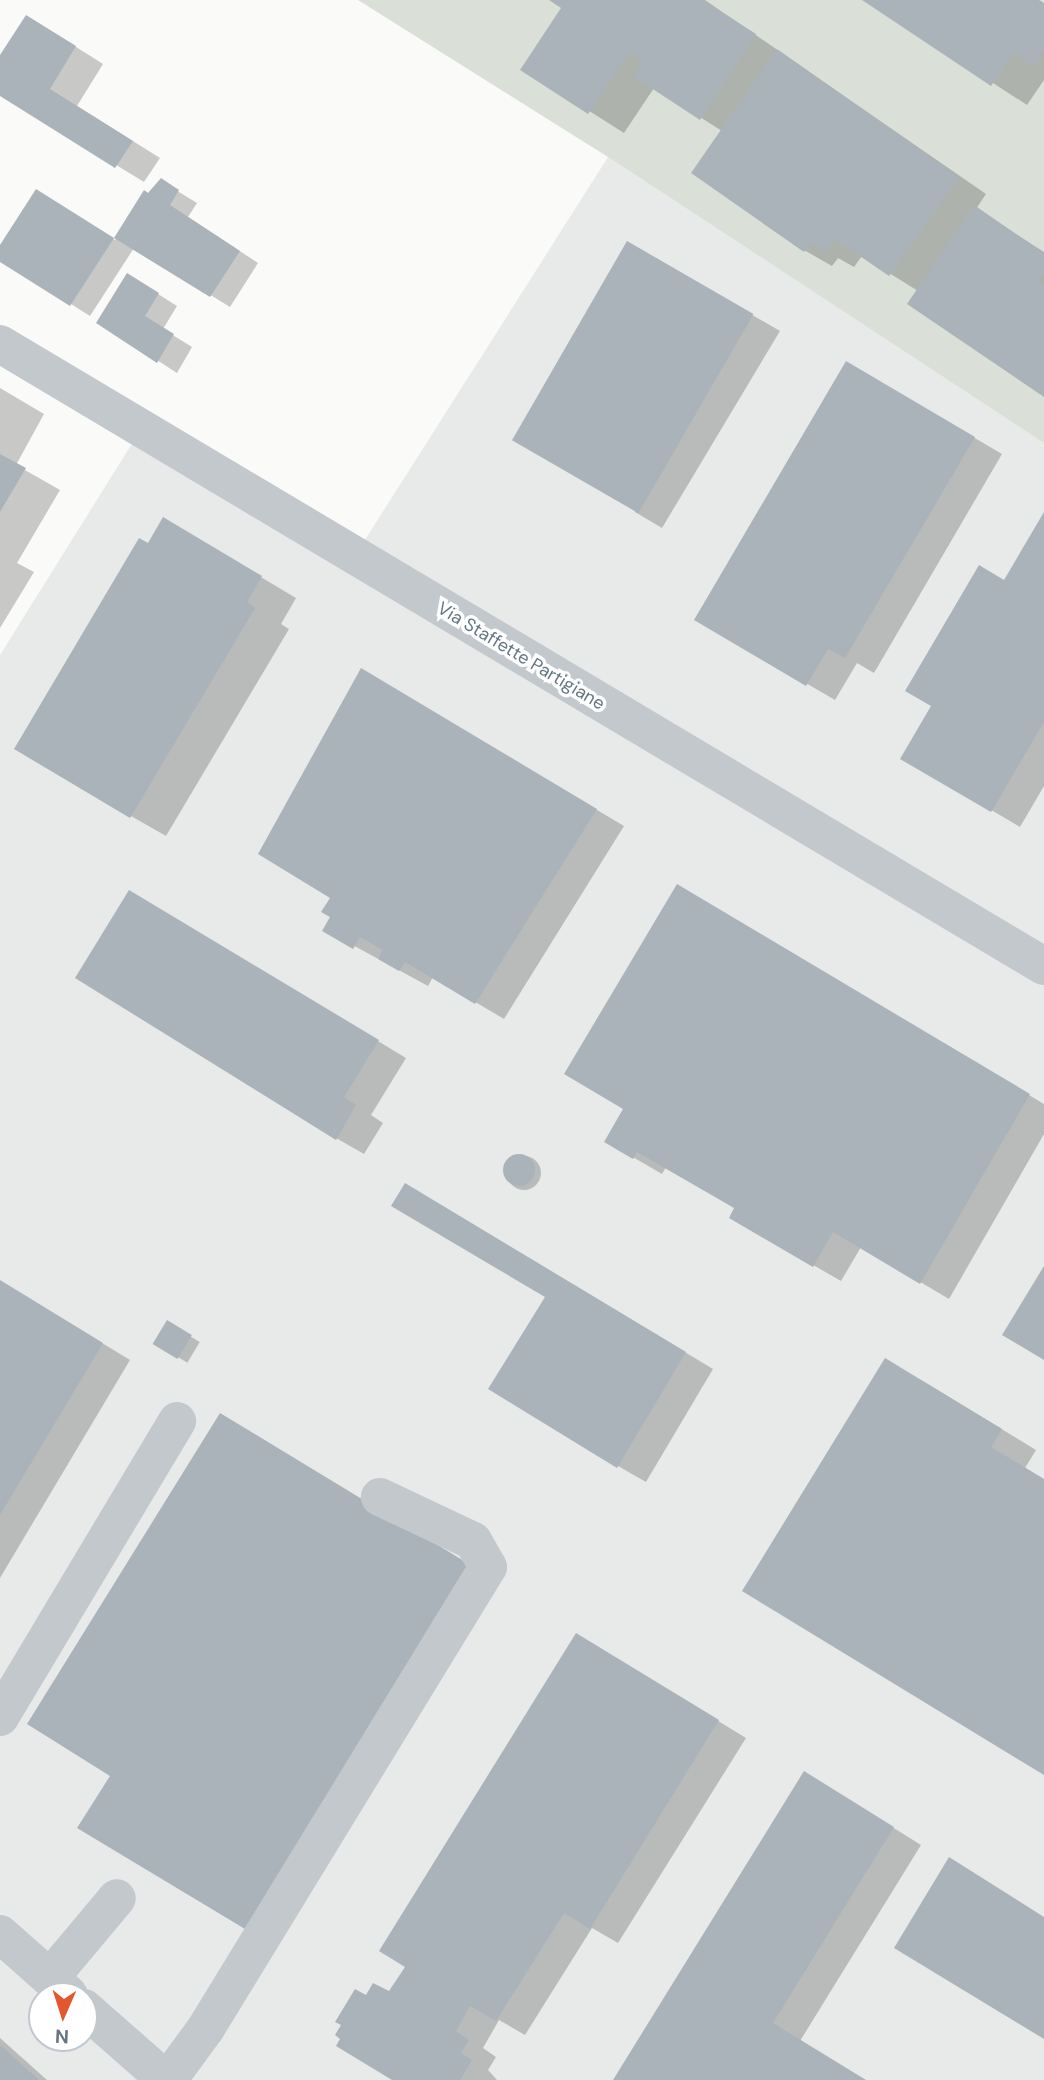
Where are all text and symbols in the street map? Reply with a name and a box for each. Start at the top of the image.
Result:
street label: Via Staffette Partigiane [433,597,609,715]
north arrow [28,1982,98,2052]
text: N [54,2024,70,2049]

